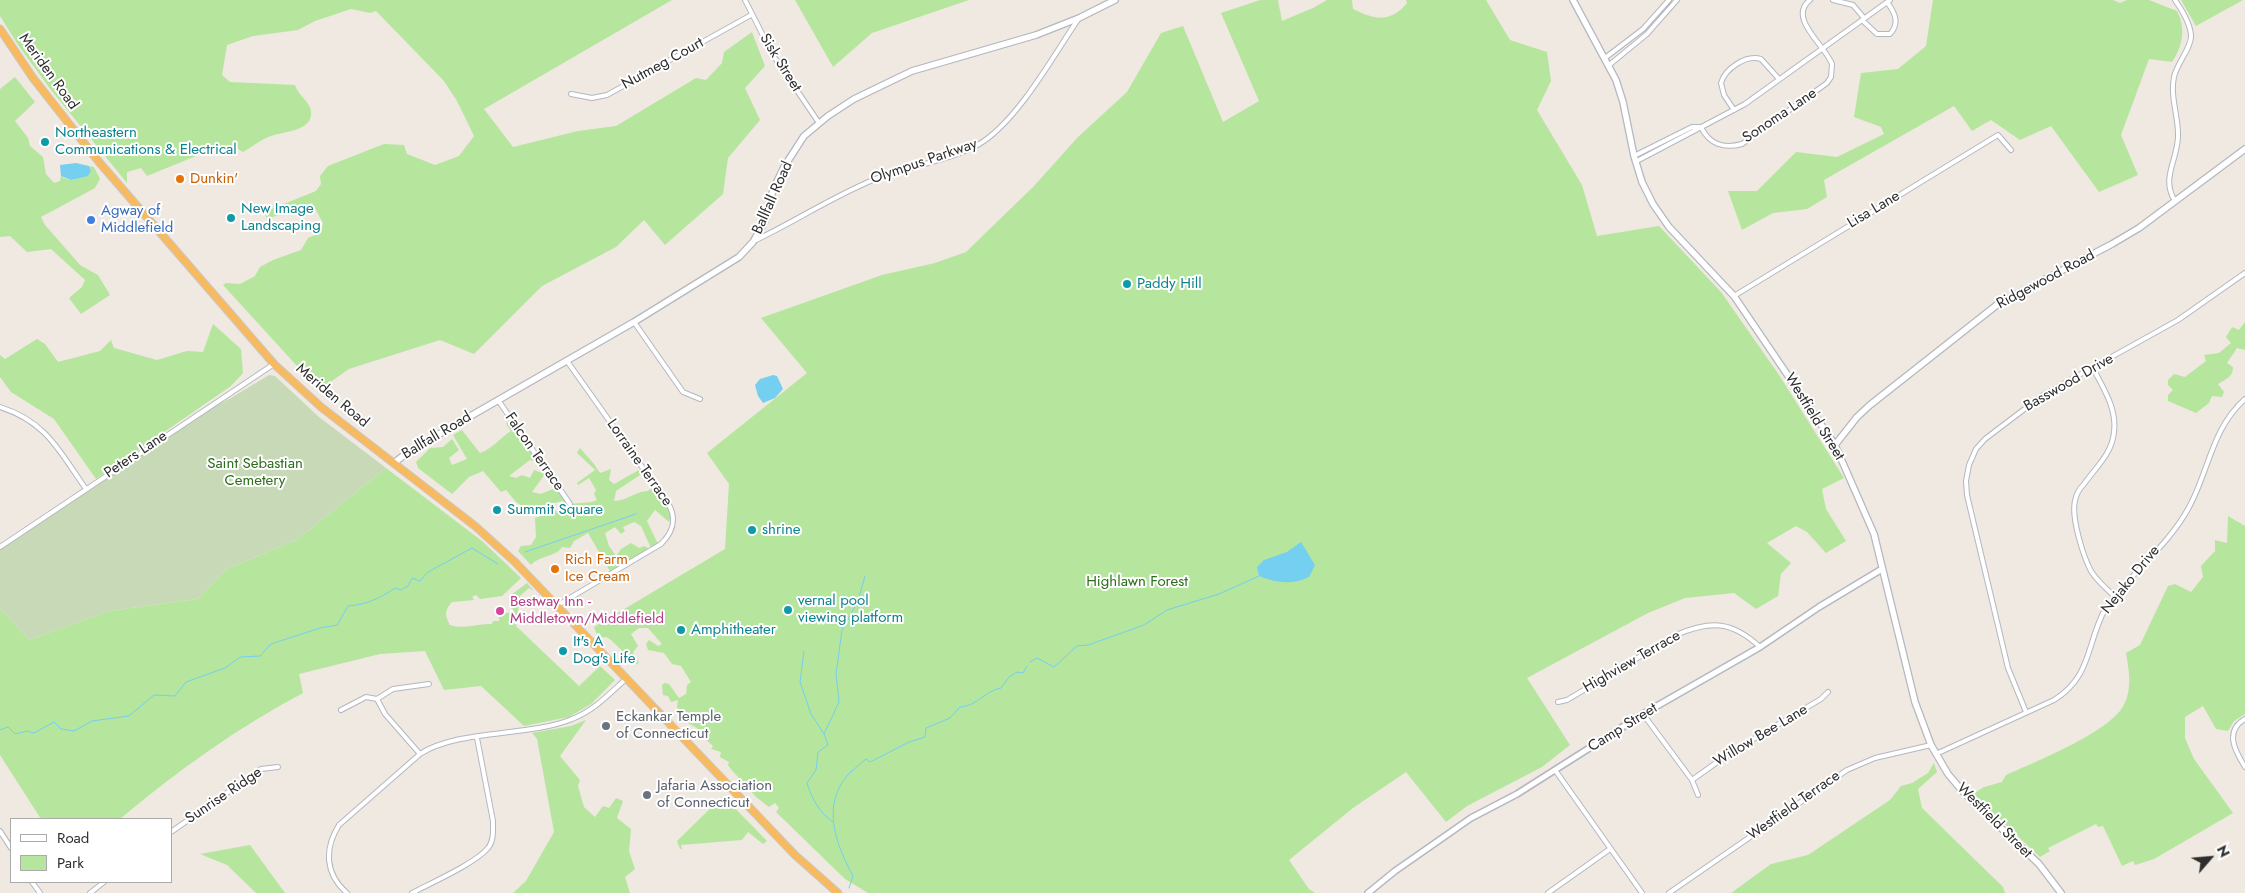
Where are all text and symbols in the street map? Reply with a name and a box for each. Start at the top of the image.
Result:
street label: Meriden Road [14,30,82,114]
street label: Sisk Street [755,31,805,95]
street label: Nutmeg Court [619,34,707,94]
street label: Sonoma Lane [1740,85,1820,147]
place label: Northeastern Communications & Electrical [55,124,237,159]
street label: Olympus Parkway [868,135,980,189]
marker: Northeastern Communications & Electrical [39,136,51,148]
street label: Ballfall Road [749,159,797,237]
place label: Dunkin' [190,170,238,188]
marker: Dunkin' [174,173,186,185]
street label: Lisa Lane [1845,187,1903,233]
place label: New Image Landscaping [241,200,321,235]
place label: Agway of Middlefield [101,202,173,237]
marker: New Image Landscaping [225,212,237,224]
marker: Agway of Middlefield [85,214,97,226]
street label: Ridgewood Road [1994,247,2098,313]
place label: Paddy Hill [1137,275,1202,293]
marker: Paddy Hill [1121,278,1133,290]
street label: Basswood Drive [2021,350,2117,416]
street label: Meriden Road [292,360,372,432]
street label: Westfield Street [1780,370,1848,464]
street label: Ballfall Road [399,408,475,464]
street label: Falcon Terrace [501,410,567,494]
street label: Lorraine Terrace [602,416,676,510]
street label: Peters Lane [101,427,171,483]
park label: Saint Sebastian Cemetery [207,455,303,490]
place label: Summit Square [507,501,603,519]
marker: Summit Square [491,504,503,516]
place label: shrine [762,521,801,539]
marker: shrine [746,524,758,536]
street label: Nejako Drive [2098,542,2164,618]
place label: Rich Farm Ice Cream [565,551,630,586]
marker: Rich Farm Ice Cream [549,563,561,575]
park label: Highlawn Forest [1086,573,1188,591]
place label: vernal pool viewing platform [798,592,903,627]
place label: Bestway Inn - Middletown/Middlefield [510,593,664,628]
marker: vernal pool viewing platform [782,604,794,616]
marker: Bestway Inn - Middletown/Middlefield [494,605,506,617]
place label: Amphitheater [691,621,776,639]
marker: Amphitheater [675,624,687,636]
street label: Highview Terrace [1580,627,1684,697]
place label: It's A Dog's Life [573,633,635,668]
marker: It's A Dog's Life [557,645,569,657]
street label: Camp Street [1585,700,1661,756]
street label: Willow Bee Lane [1711,701,1811,771]
place label: Eckankar Temple of Connecticut [616,708,721,743]
marker: Eckankar Temple of Connecticut [600,720,612,732]
street label: Sunrise Ridge [182,764,266,828]
street label: Westfield Terrace [1744,767,1844,845]
place label: Jafaria Association of Connecticut [657,777,772,812]
street label: Westfield Street [1953,780,2035,862]
marker: Jafaria Association of Connecticut [641,789,653,801]
legend [10,818,172,883]
text: Road [57,827,89,849]
north arrow [2185,833,2235,883]
text: N [2212,842,2235,861]
text: Park [57,852,84,874]

